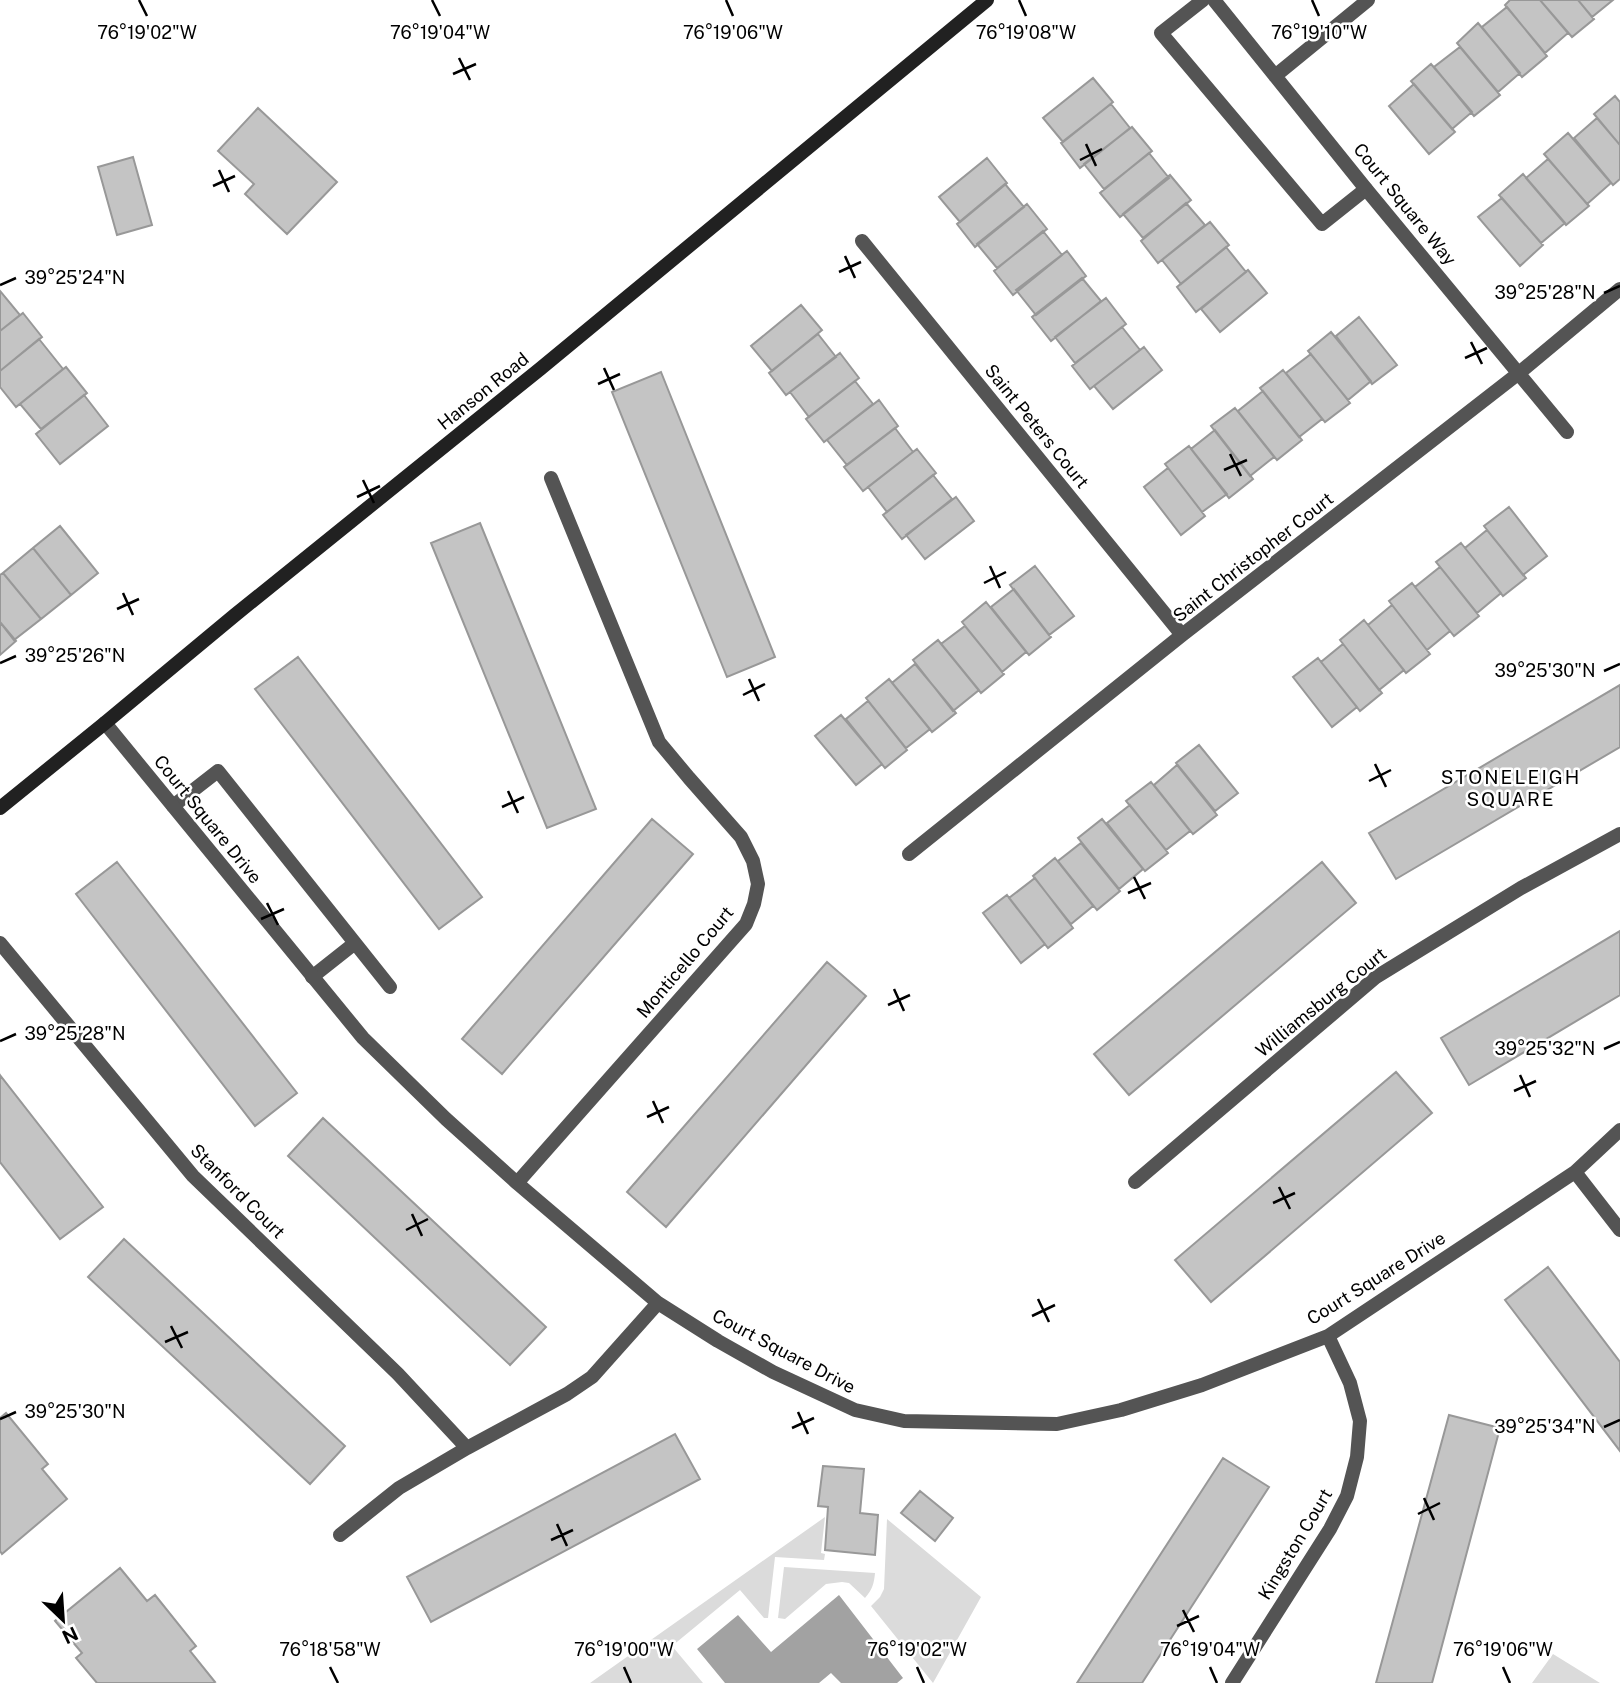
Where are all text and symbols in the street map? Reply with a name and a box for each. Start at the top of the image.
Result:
text: 76°19'02"W [97,22,197,43]
text: 76°19'04"W [390,22,490,43]
text: 76°19'06"W [683,22,783,43]
text: 76°19'08"W [976,22,1076,43]
text: 76°19'10"W [1271,22,1367,43]
street label: Court Square Way [1349,139,1461,270]
text: 39°25'24"N [25,267,125,288]
text: 39°25'28"N [1494,282,1596,303]
street label: Hanson Road [433,348,533,434]
street label: Saint Peters Court [981,360,1093,492]
street label: Saint Christopher Court [1169,488,1337,626]
text: 39°25'26"N [25,645,125,666]
text: 39°25'30"N [1495,660,1596,681]
street label: Court Square Drive [150,751,266,887]
district label: STONELEIGH SQUARE [1441,766,1581,810]
street label: Monticello Court [632,902,738,1022]
street label: Williamsburg Court [1252,943,1390,1061]
text: 39°25'28"N [24,1023,126,1044]
text: 39°25'32"N [1495,1038,1595,1059]
street label: Stanford Court [186,1139,290,1243]
street label: Court Square Drive [1303,1227,1449,1329]
street label: Court Square Drive [709,1304,859,1398]
text: 39°25'30"N [25,1401,126,1422]
text: 39°25'34"N [1494,1416,1596,1437]
street label: Kingston Court [1254,1485,1336,1603]
north arrow [28,1585,98,1655]
text: N [59,1622,82,1649]
text: 76°18'58"W [279,1639,381,1660]
text: 76°19'00"W [574,1639,674,1660]
text: 76°19'02"W [867,1639,967,1660]
text: 76°19'04"W [1160,1639,1260,1660]
text: 76°19'06"W [1453,1639,1553,1660]

